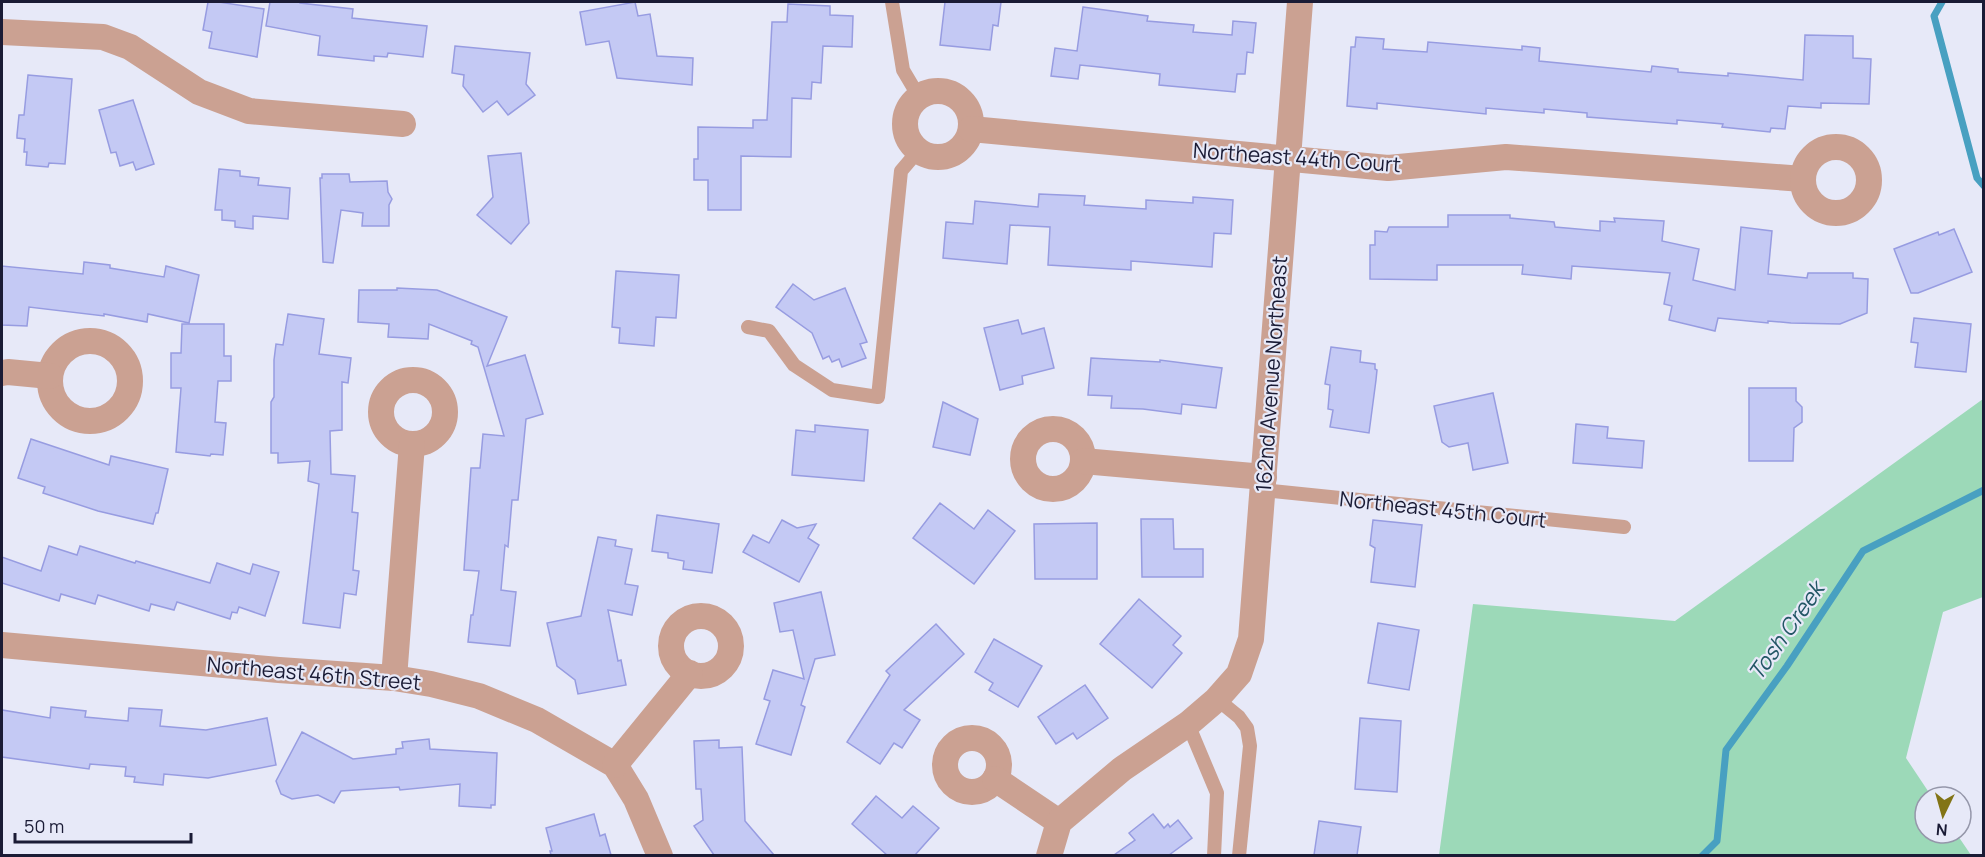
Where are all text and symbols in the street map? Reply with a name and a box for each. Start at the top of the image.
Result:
street label: Northeast 44th Court [1192,136,1402,178]
street label: 162nd Avenue Northeast [1249,255,1293,493]
street label: Northeast 45th Court [1338,484,1548,534]
water label: Tosh Creek [1741,573,1833,686]
street label: Northeast 46th Street [206,650,422,696]
north arrow [1913,785,1973,845]
scale bar [15,806,190,844]
text: 50 m [24,814,64,838]
text: N [1935,818,1948,841]

